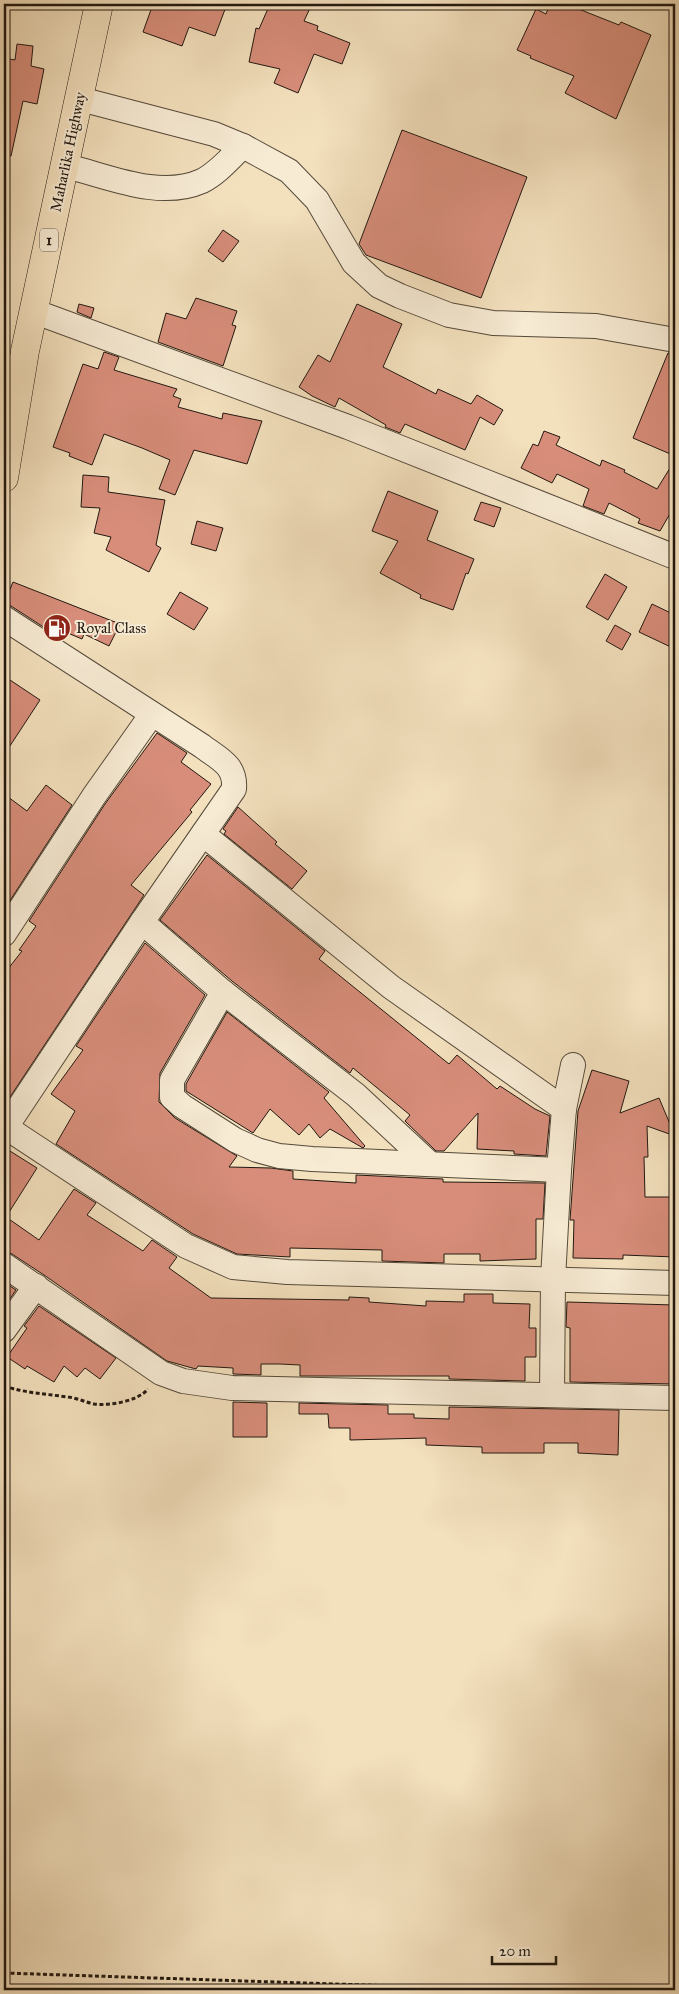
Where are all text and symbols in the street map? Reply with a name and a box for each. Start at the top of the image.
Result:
street label: Maharlika Highway [47,90,90,214]
road number: 1 [40,228,58,252]
fuel station icon: Royal Class [42,613,72,643]
place label: Royal Class [76,619,146,637]
scale bar [492,1934,555,1966]
text: 20 m [499,1942,531,1960]

